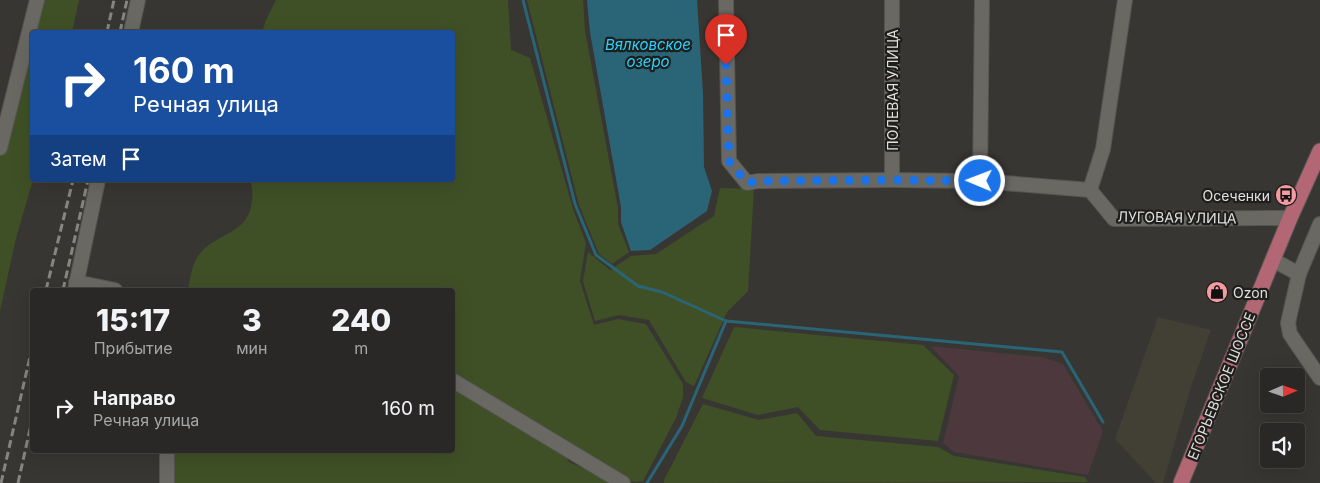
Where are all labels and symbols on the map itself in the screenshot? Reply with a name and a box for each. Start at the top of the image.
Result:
pin [705,14,747,65]
street label: ПОЛЕВАЯ УЛИЦА [884,29,901,151]
water label: Вялковское озеро [605,35,691,71]
position arrow [953,154,1005,206]
bus stop icon: Осеченки [1274,183,1298,207]
place label: Осеченки [1203,187,1270,204]
street label: ЛУГОВАЯ УЛИЦА [1117,207,1237,227]
shop icon: Ozon [1205,280,1229,304]
place label: Ozon [1233,284,1268,301]
street label: ЕГОРЬЕВСКОЕ ШОССЕ [1184,310,1258,462]
north arrow [1260,368,1305,412]

